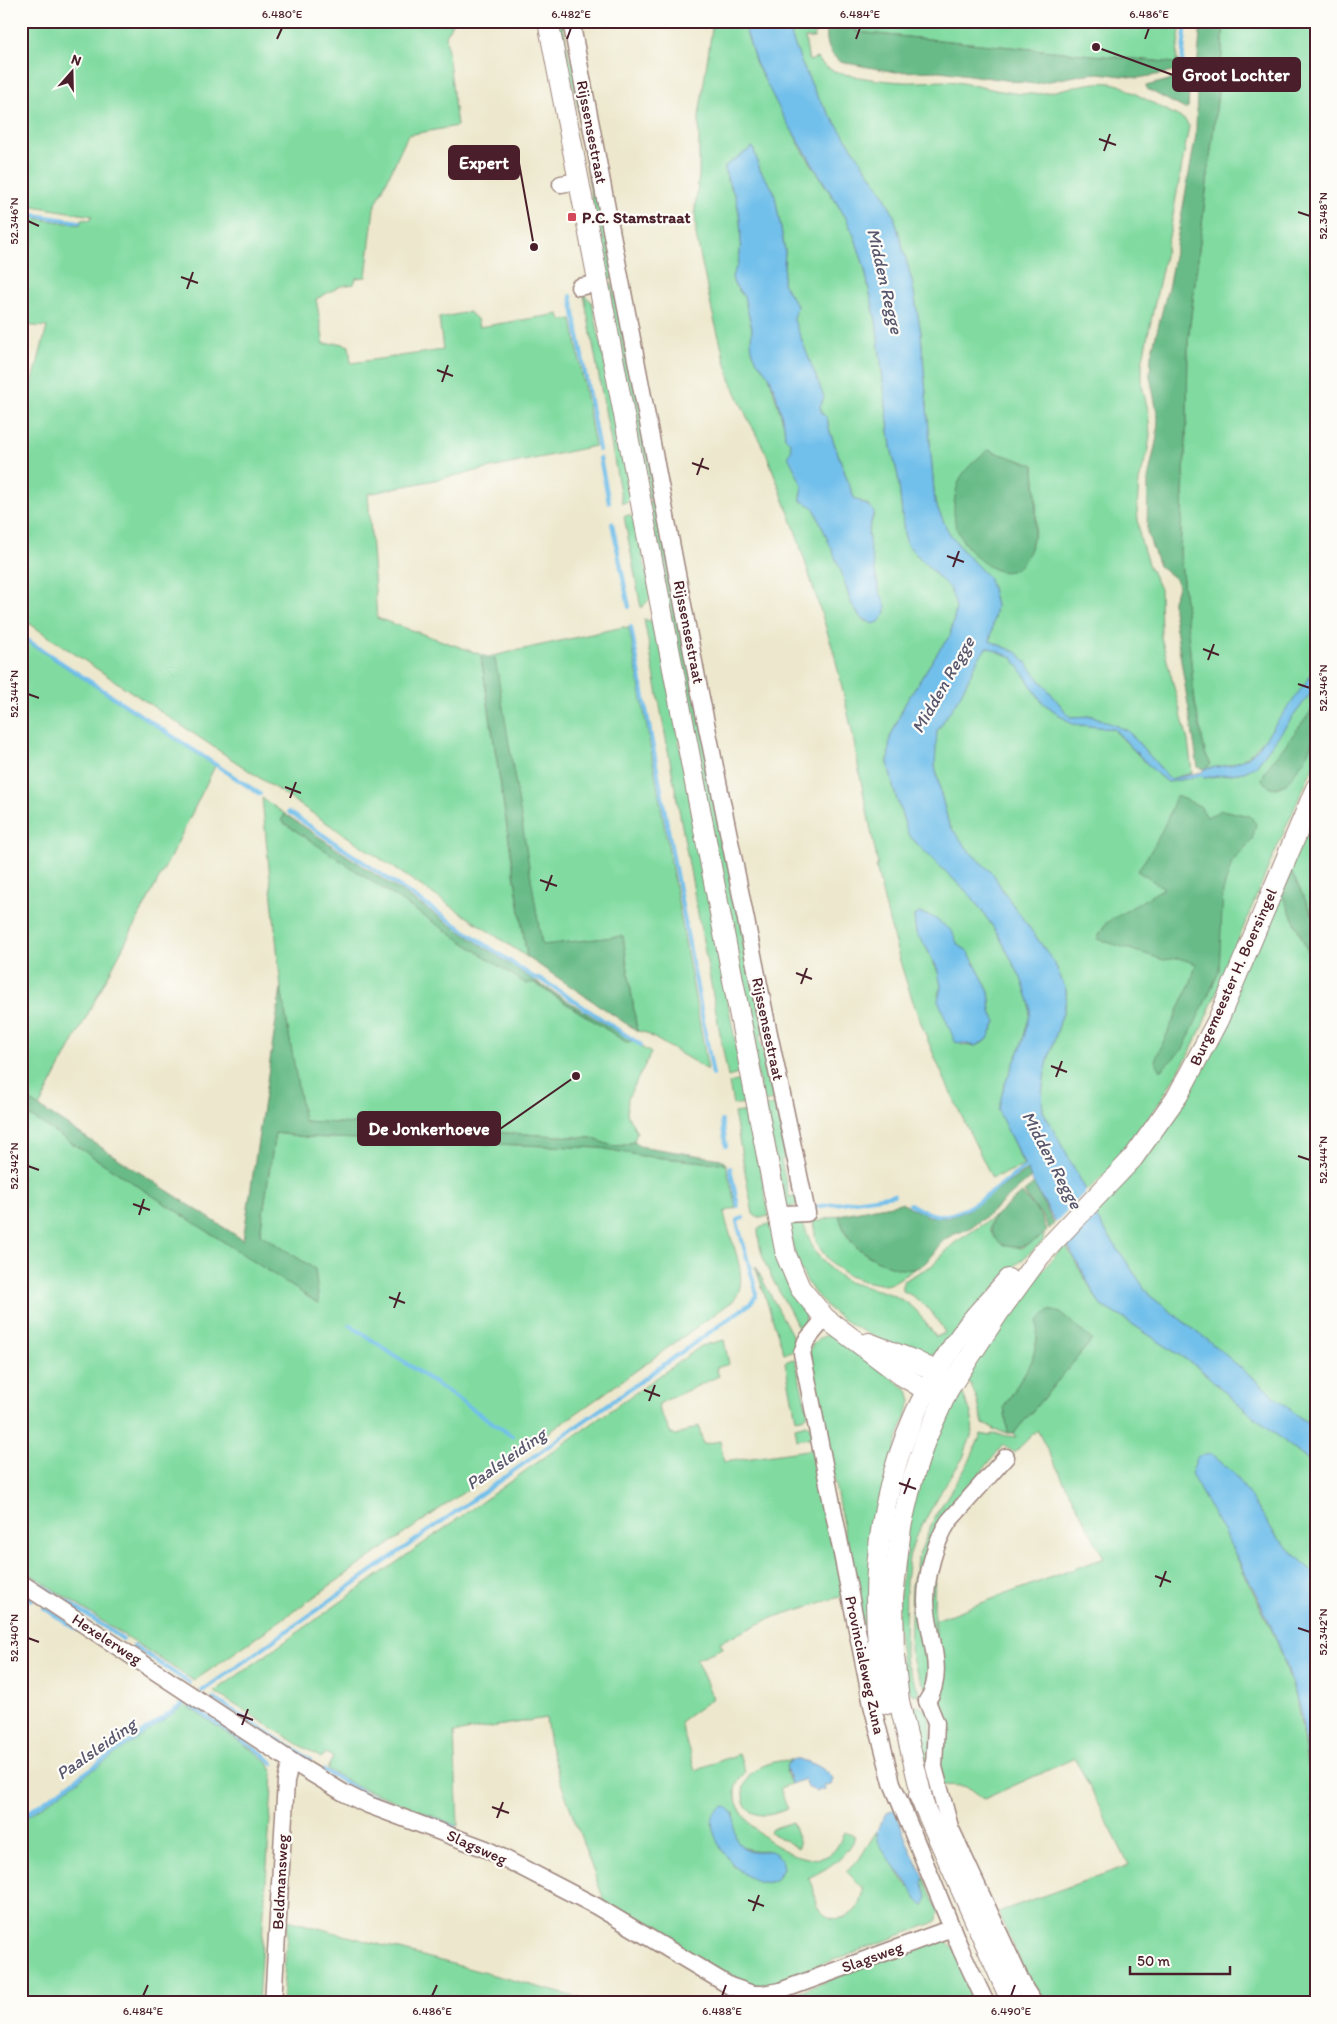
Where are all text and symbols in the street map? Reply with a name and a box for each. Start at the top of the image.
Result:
text: 6.480°E [262,7,303,21]
text: 6.482°E [551,7,591,21]
text: 6.484°E [840,7,881,21]
text: 6.486°E [1129,7,1169,21]
north arrow [48,48,98,98]
text: N [69,51,84,70]
callout: Groot Lochter [1173,58,1300,91]
text: Groot Lochter [1182,64,1291,86]
street label: Rijssensestraat [573,79,611,185]
callout: Expert [449,146,519,179]
text: Expert [459,152,509,174]
text: 52.348°N [1316,192,1330,240]
text: 52.346°N [7,197,21,245]
place label: P.C. Stamstraat [582,208,691,227]
marker: P.C. Stamstraat [566,211,578,223]
water label: Midden Regge [862,226,908,337]
street label: Rijssensestraat [670,579,708,685]
water label: Midden Regge [907,632,980,737]
text: 52.346°N [1316,664,1330,712]
text: 52.344°N [7,670,21,718]
street label: Burgemeester H. Boersingel [1185,885,1281,1069]
street label: Rijssensestraat [748,976,788,1082]
water label: Midden Regge [1017,1107,1088,1214]
callout: De Jonkerhoeve [358,1112,500,1145]
text: De Jonkerhoeve [368,1118,490,1140]
text: 52.344°N [1316,1136,1330,1184]
text: 52.342°N [7,1142,21,1190]
water label: Paalsleiding [462,1422,553,1495]
street label: Provincialeweg Zuna [841,1594,889,1736]
text: 52.342°N [1316,1608,1330,1656]
street label: Hexelerweg [68,1609,146,1669]
text: 52.340°N [7,1614,21,1662]
water label: Paalsleiding [52,1712,143,1785]
street label: Slagsweg [444,1825,511,1869]
street label: Beldmansweg [268,1833,292,1930]
street label: Slagsweg [839,1937,906,1977]
scale bar [1130,1944,1230,1976]
text: 50 m [1137,1952,1170,1970]
text: 6.484°E [123,2004,164,2018]
text: 6.486°E [412,2004,452,2018]
text: 6.488°E [702,2004,742,2018]
text: 6.490°E [991,2004,1032,2018]

